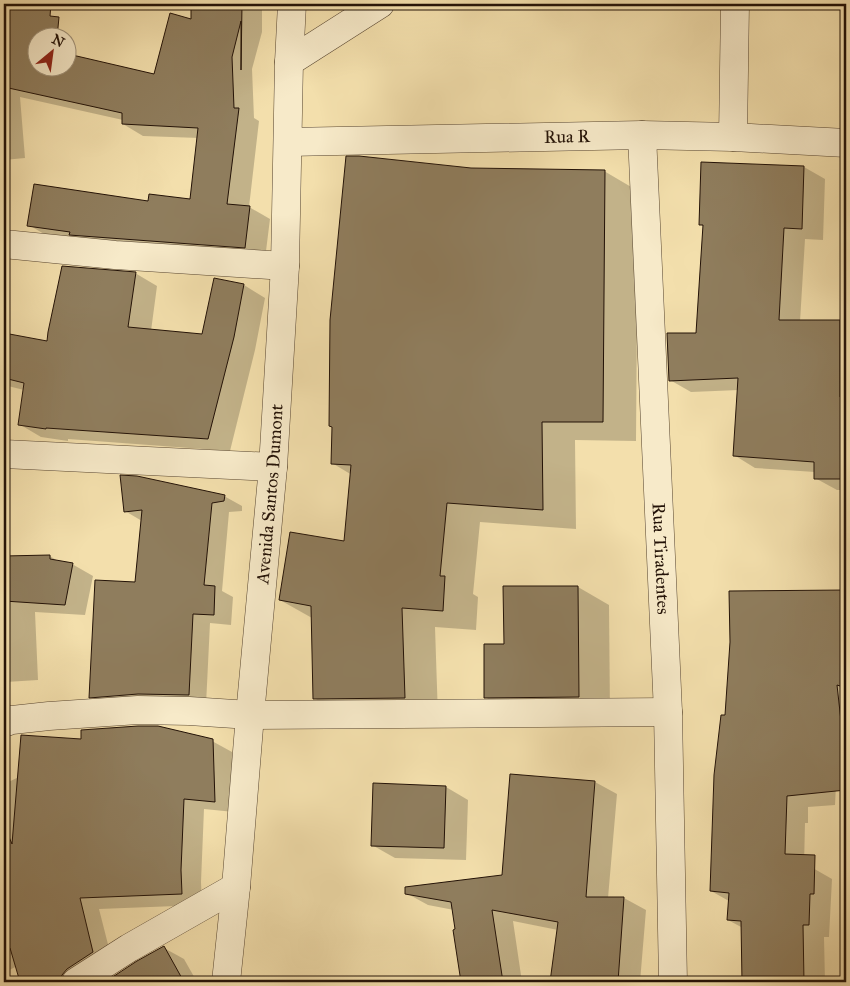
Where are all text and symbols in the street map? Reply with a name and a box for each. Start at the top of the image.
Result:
north arrow [28,28,78,78]
text: N [49,31,67,51]
street label: Rua R [544,125,592,148]
street label: Avenida Santos Dumont [251,403,288,586]
street label: Rua Tiradentes [648,502,675,615]

